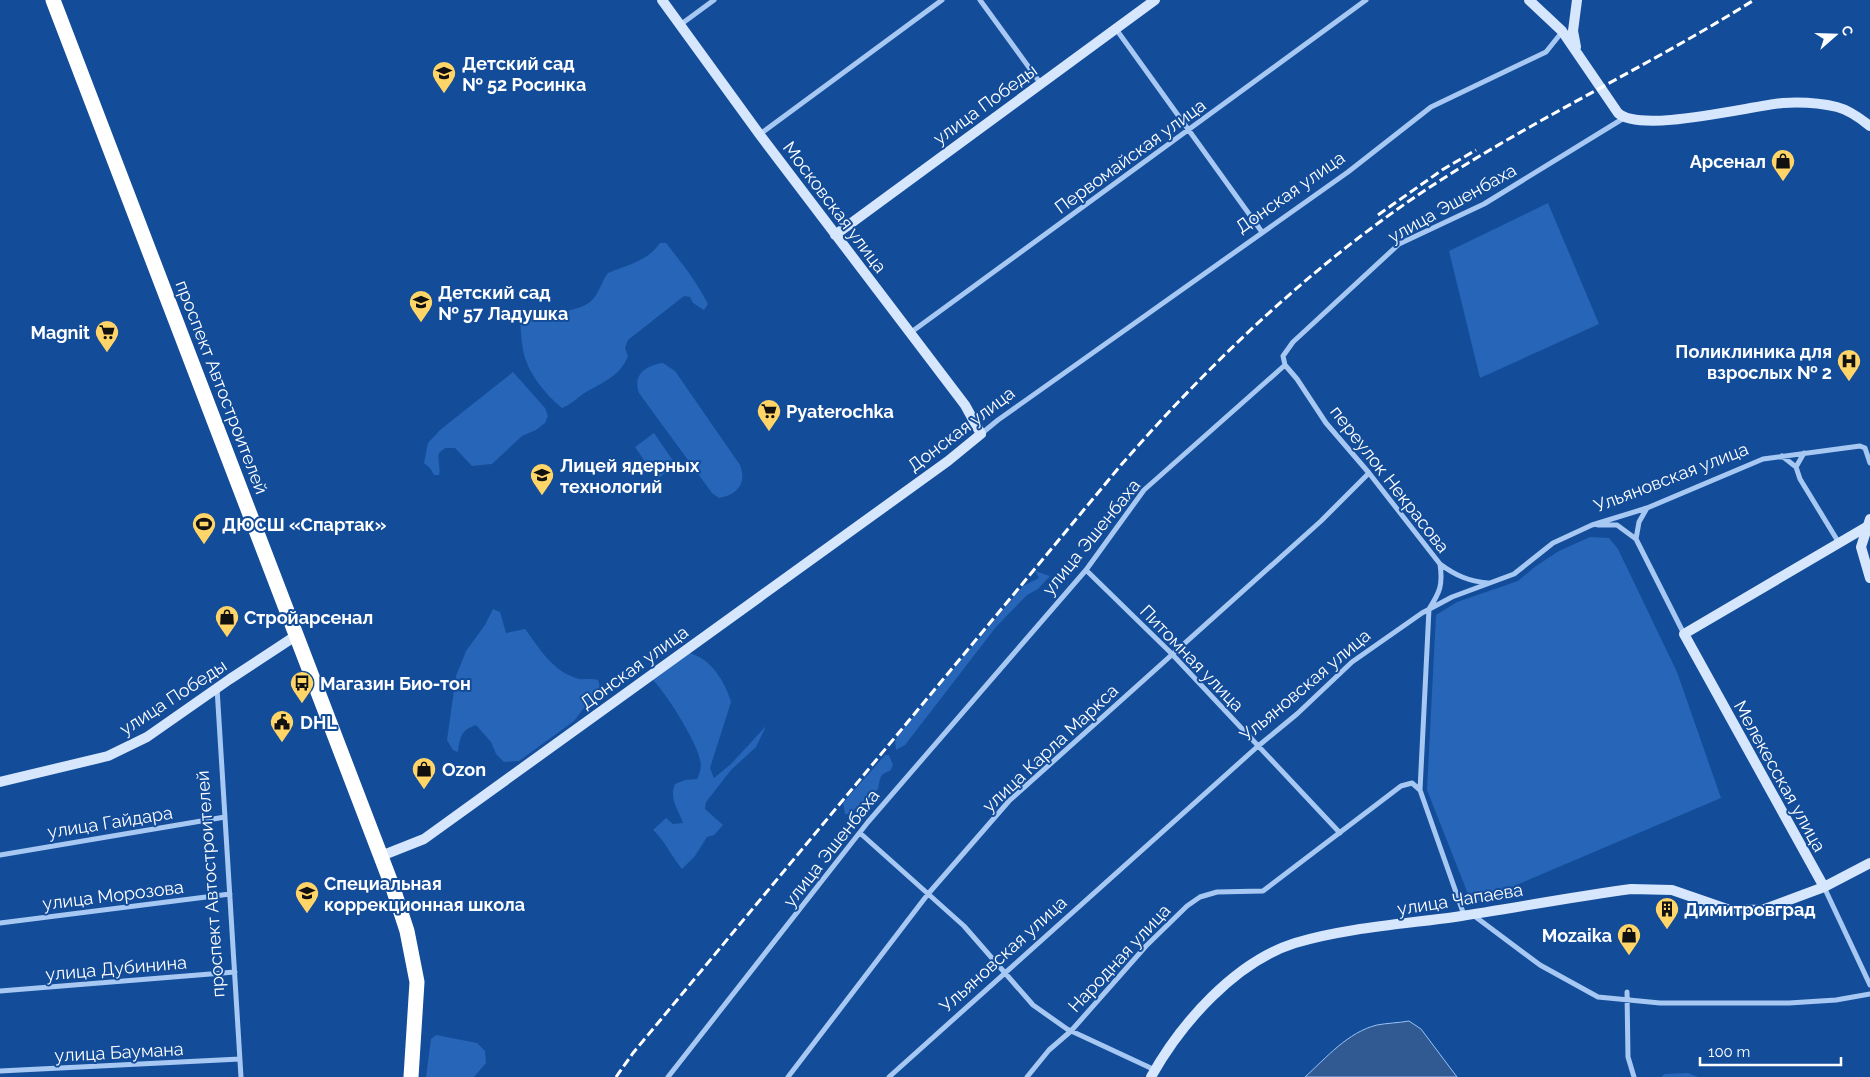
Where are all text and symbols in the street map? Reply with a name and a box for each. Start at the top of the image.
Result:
north arrow [1810,10,1860,60]
text: С [1838,23,1857,38]
place label: Детский сад № 52 Росинка [462,53,586,95]
street label: улица Победы [929,59,1041,149]
school or university icon: Детский сад № 52 Росинка [431,60,457,94]
street label: Первомайская улица [1050,94,1210,218]
street label: Московская улица [779,137,891,277]
street label: Донская улица [1232,147,1348,237]
shop icon: Арсенал [1770,148,1796,182]
place label: Арсенал [1690,151,1766,172]
street label: улица Эшенбаха [1384,159,1520,247]
street label: проспект Автостроителей [171,277,273,497]
place label: Детский сад № 57 Ладушка [438,282,568,324]
school or university icon: Детский сад № 57 Ладушка [408,289,434,323]
supermarket icon: Magnit [94,319,120,353]
place label: Magnit [30,322,90,343]
place label: Поликлиника для взрослых № 2 [1675,341,1832,383]
hospital icon: Поликлиника для взрослых № 2 [1836,348,1862,382]
street label: Донская улица [904,382,1018,476]
supermarket icon: Pyaterochka [756,398,782,432]
place label: Pyaterochka [786,401,894,422]
street label: переулок Некрасова [1326,401,1454,557]
street label: Ульяновская улица [1591,438,1751,516]
place label: Лицей ядерных технологий [560,455,700,497]
school or university icon: Лицей ядерных технологий [529,462,555,496]
street label: улица Эшенбаха [1038,475,1144,599]
sports icon: ДЮСШ «Спартак» [191,511,217,545]
place label: ДЮСШ «Спартак» [222,514,387,535]
street label: Питомная улица [1136,600,1248,716]
shop icon: Стройарсенал [214,604,240,638]
place label: Стройарсенал [244,607,373,628]
street label: Донская улица [576,621,692,713]
street label: Ульяновская улица [1236,624,1374,746]
street label: улица Победы [116,655,230,739]
bus stop icon: Магазин Био-тон [289,670,315,704]
place label: Магазин Био-тон [320,673,471,694]
street label: улица Карла Маркса [978,680,1122,816]
street label: Мелекесская улица [1730,697,1830,855]
public building icon: DHL [269,709,295,743]
place label: DHL [300,712,337,733]
shop icon: Ozon [411,756,437,790]
place label: Ozon [442,759,486,780]
street label: проспект Автостроителей [192,770,228,998]
street label: улица Эшенбаха [779,785,883,911]
street label: улица Гайдара [46,802,174,842]
place label: Специальная коррекционная школа [324,873,525,915]
street label: улица Морозова [41,876,185,914]
street label: улица Чапаева [1396,879,1524,919]
school or university icon: Специальная коррекционная школа [294,880,320,914]
street label: Ульяновская улица [935,891,1071,1017]
building icon: Димитровград [1654,896,1680,930]
place label: Димитровград [1684,899,1816,920]
street label: Народная улица [1064,900,1174,1016]
shop icon: Mozaika [1616,922,1642,956]
place label: Mozaika [1542,925,1612,946]
street label: улица Дубинина [44,951,188,985]
scale bar [1700,1034,1841,1066]
street label: улица Баумана [54,1038,184,1066]
text: 100 m [1708,1043,1750,1061]

